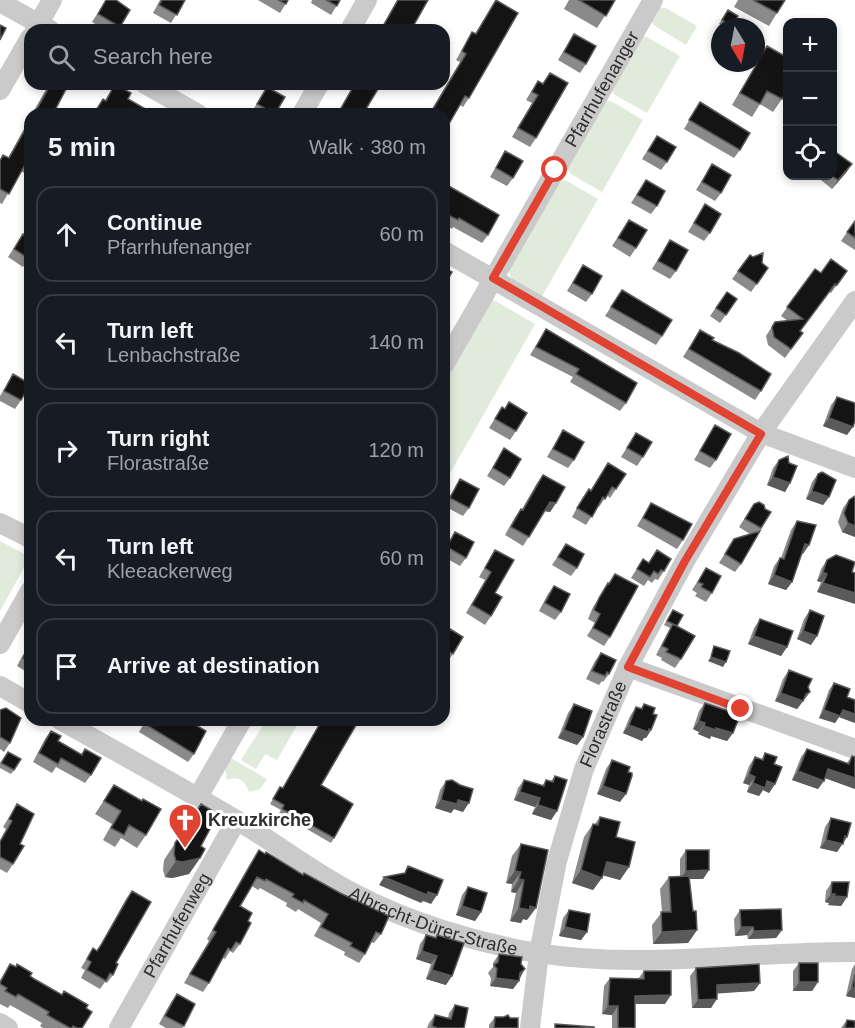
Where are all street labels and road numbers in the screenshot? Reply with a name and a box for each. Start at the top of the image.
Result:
street label: Pfarrhufenanger [561,28,643,150]
street label: Florastraße [576,678,631,770]
street label: Pfarrhufenweg [140,869,215,981]
street label: Albrecht-Dürer-Straße [346,883,519,959]

